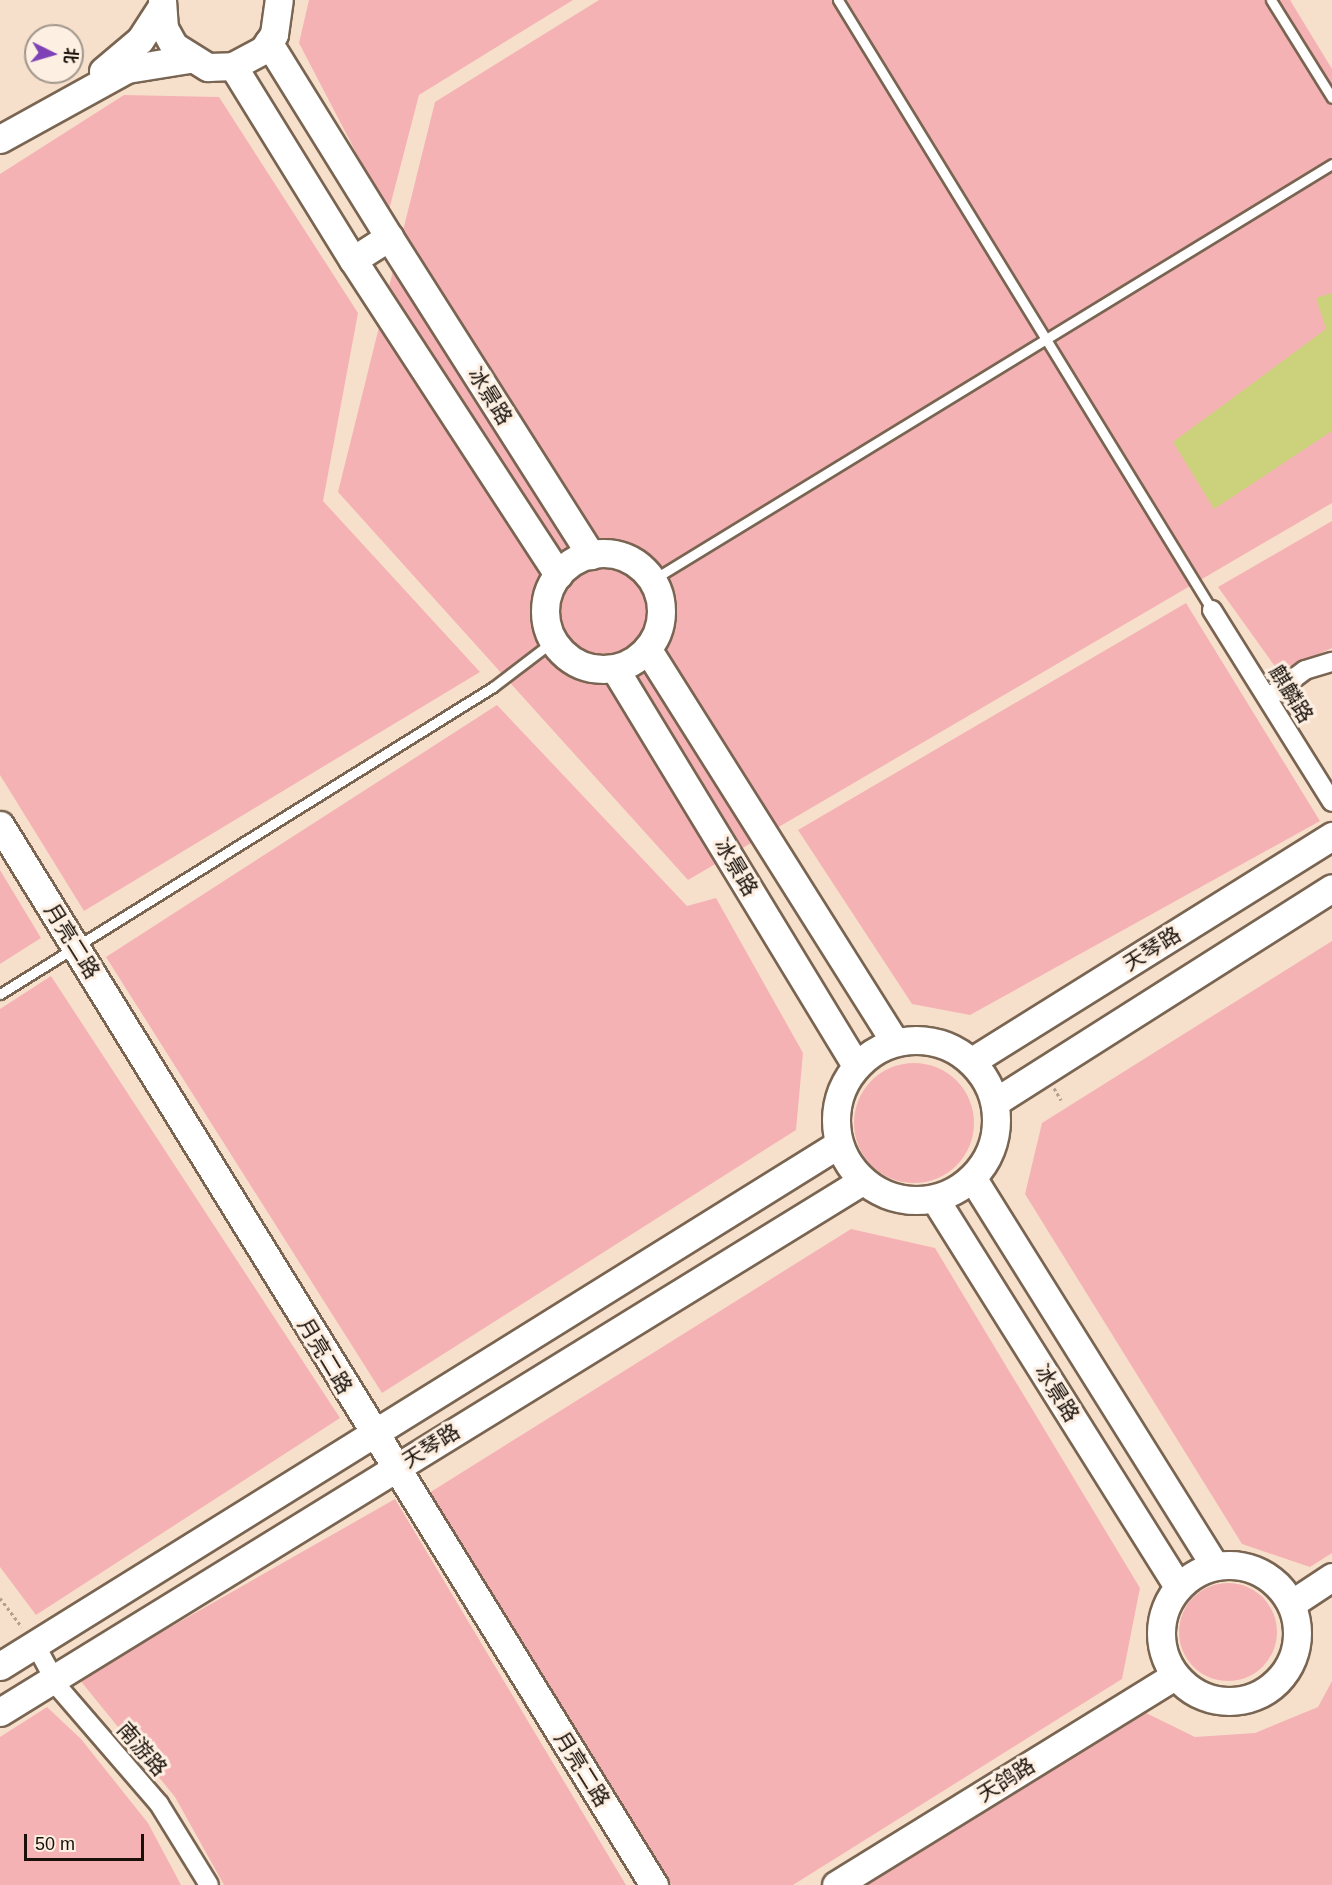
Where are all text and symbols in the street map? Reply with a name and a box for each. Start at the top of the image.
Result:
north arrow [24,24,84,84]
text: 北 [61,47,80,64]
street label: 冰景路 [463,363,517,429]
street label: 麒麟路 [1264,661,1318,727]
street label: 冰景路 [709,834,763,900]
street label: 月亮二路 [39,899,105,983]
street label: 天琴路 [1119,922,1185,976]
street label: 月亮二路 [293,1314,357,1398]
street label: 冰景路 [1030,1360,1084,1426]
street label: 天琴路 [398,1419,464,1473]
street label: 南游路 [112,1717,172,1781]
street label: 月亮二路 [549,1727,615,1811]
street label: 天鸽路 [973,1753,1039,1807]
scale bar [27,1822,147,1860]
text: 50 m [35,1834,75,1854]

